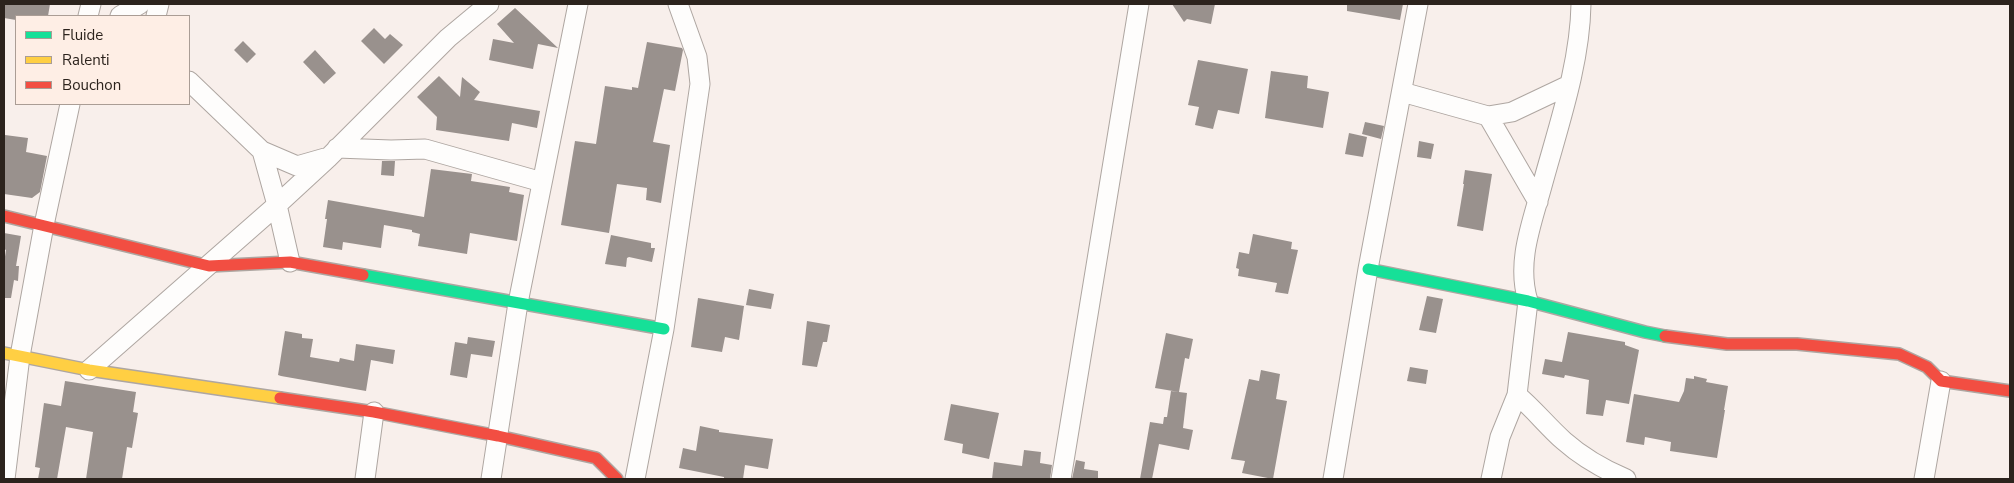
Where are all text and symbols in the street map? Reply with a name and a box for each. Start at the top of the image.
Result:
legend [15,15,190,105]
text: Fluide [62,25,103,45]
text: Ralenti [62,50,110,70]
text: Bouchon [62,75,121,95]

